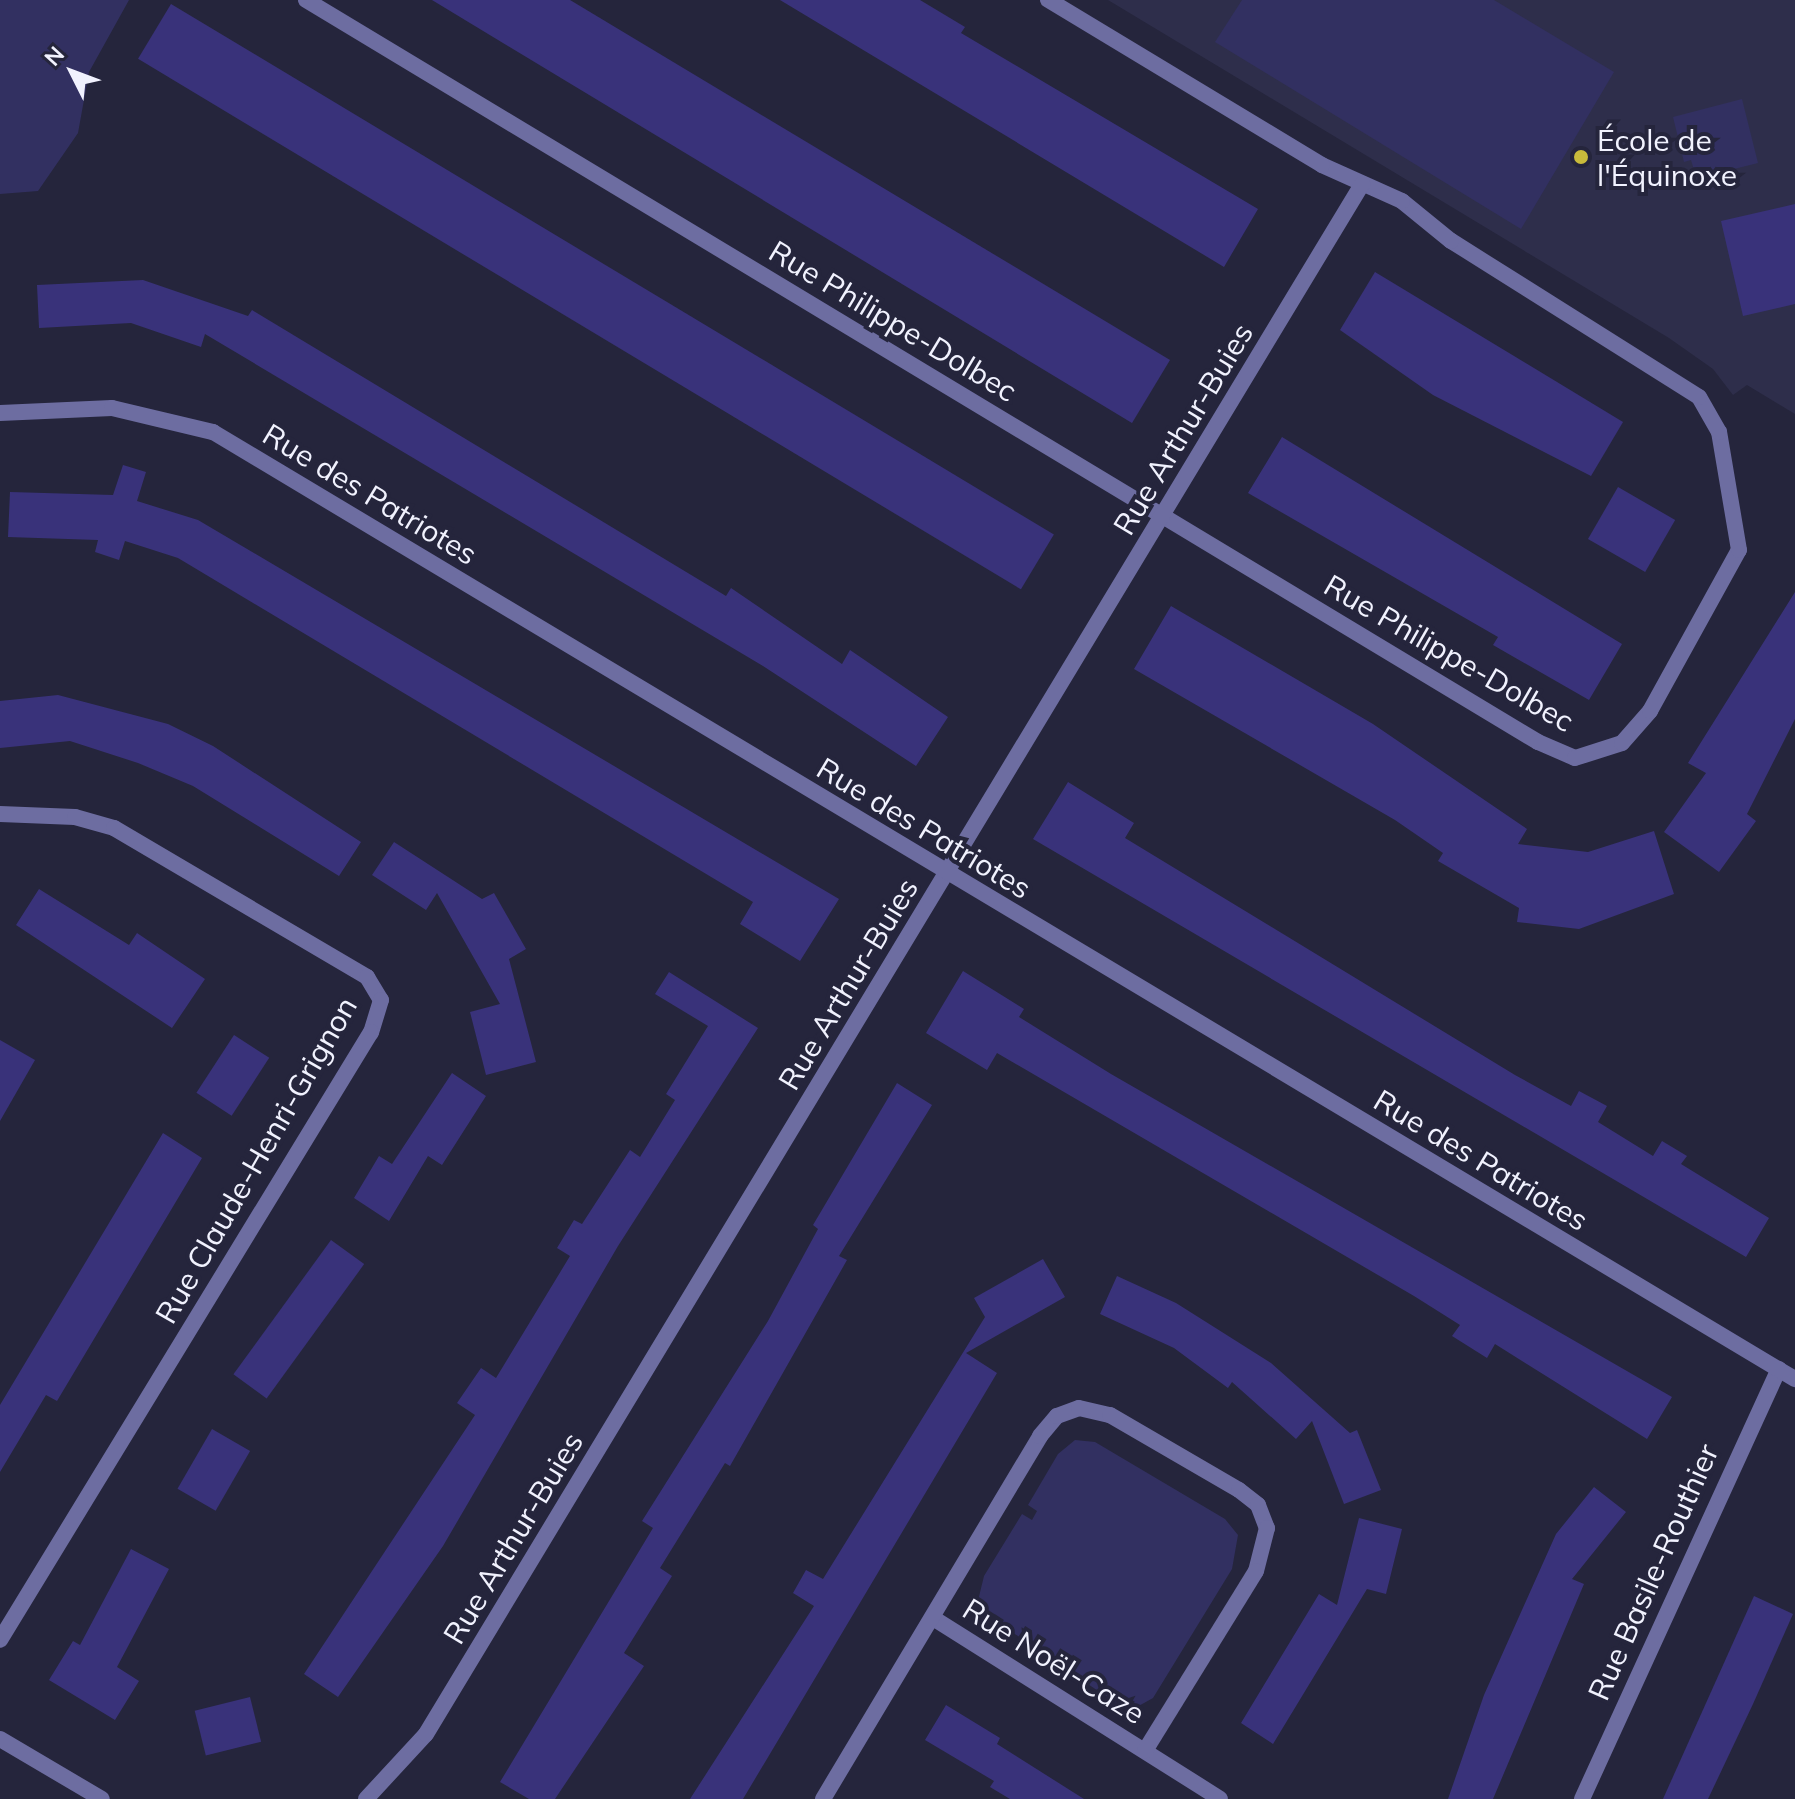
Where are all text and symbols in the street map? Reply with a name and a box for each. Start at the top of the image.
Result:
north arrow [32,32,112,112]
text: N [38,40,70,71]
place label: École de l'Équinoxe [1597,122,1737,192]
marker: École de l'Équinoxe [1572,148,1590,166]
street label: Rue Philippe-Dolbec [763,233,1023,409]
street label: Rue Arthur-Buies [1106,317,1260,541]
street label: Rue des Patriotes [257,416,483,572]
street label: Rue Philippe-Dolbec [1318,567,1580,739]
street label: Rue des Patriotes [811,750,1037,906]
street label: Rue Arthur-Buies [771,872,925,1096]
street label: Rue Claude-Henri-Grignon [148,990,364,1330]
street label: Rue des Patriotes [1368,1082,1594,1238]
street label: Rue Arthur-Buies [436,1426,590,1650]
street label: Rue Basile-Routhier [1580,1438,1726,1706]
street label: Rue Noël-Caze [956,1591,1152,1731]

